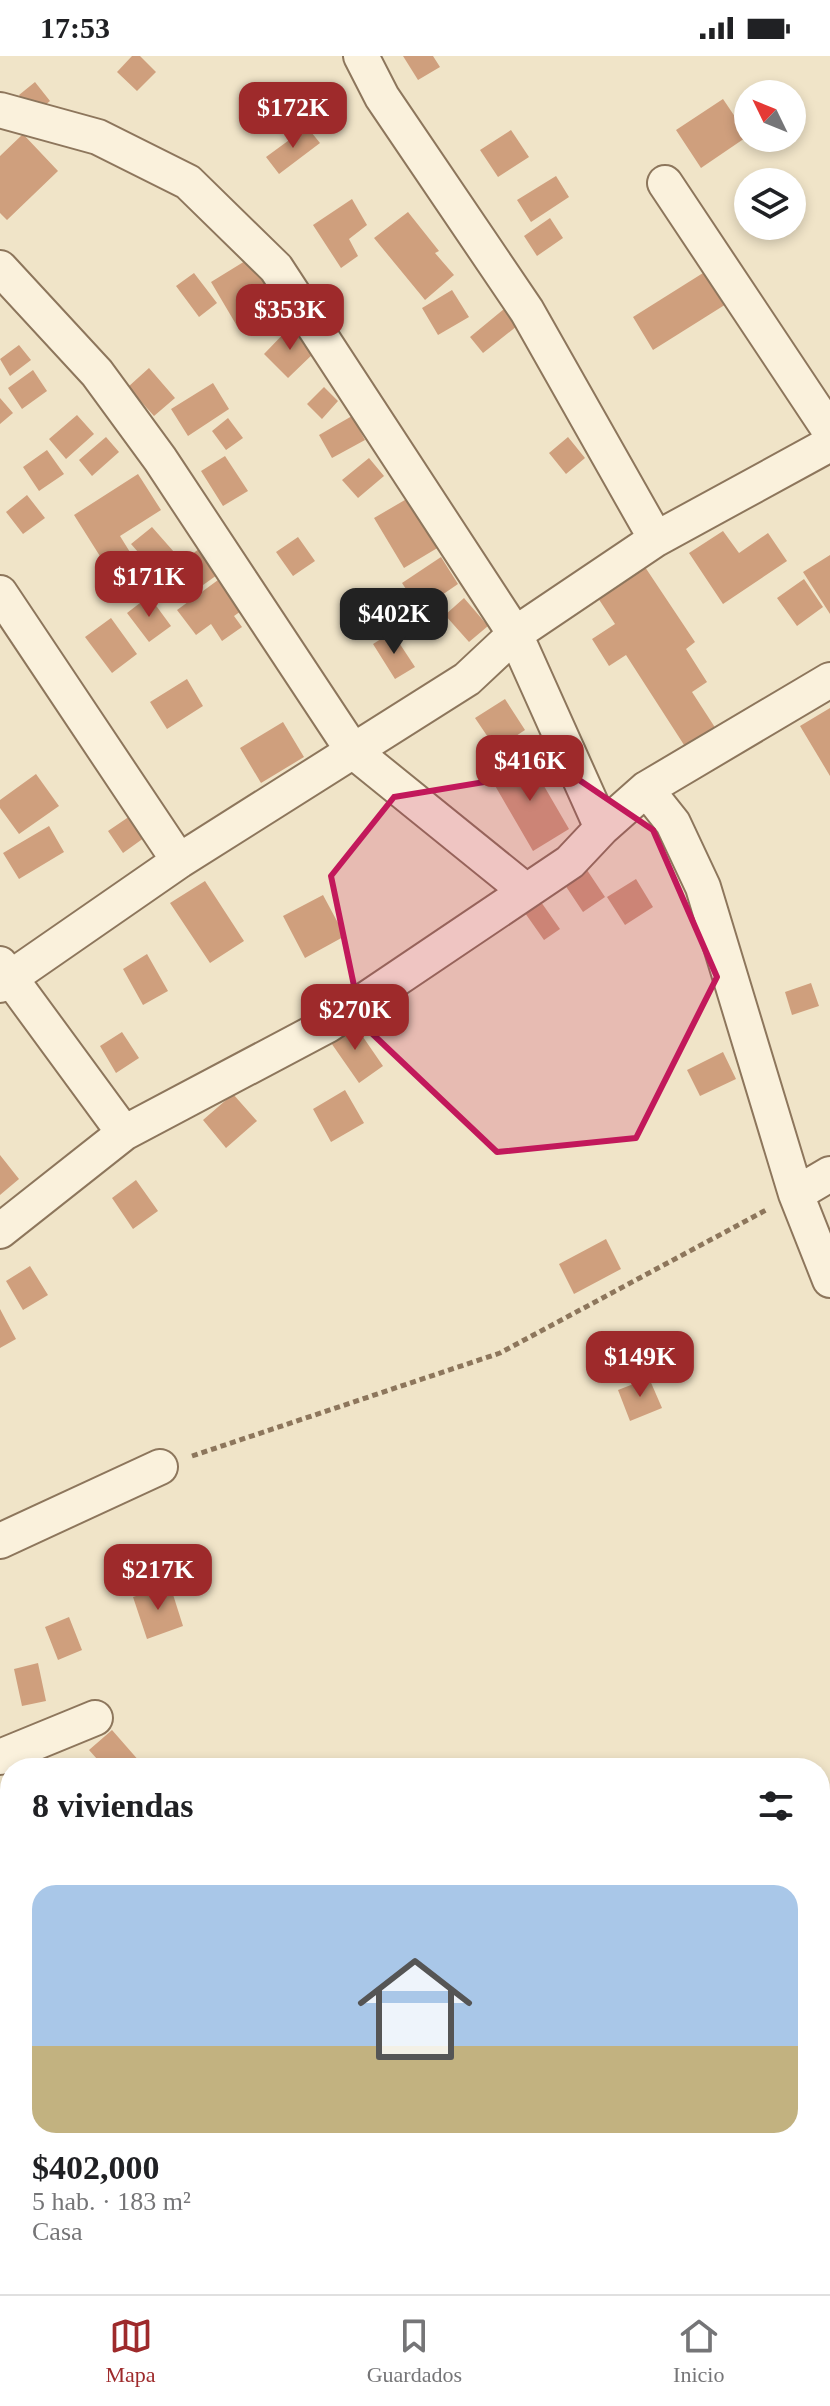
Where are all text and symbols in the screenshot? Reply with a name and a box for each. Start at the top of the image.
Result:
text: 17:53 [40,11,110,44]
north arrow [734,80,806,152]
map controls [734,80,806,240]
pin: $172K [237,82,349,150]
text: $172K [257,93,329,122]
button: layers [734,168,806,240]
pin: $353K [234,284,346,352]
text: $353K [254,295,326,324]
pin: $171K [93,551,205,619]
text: $171K [113,562,185,591]
pin: $402K [338,588,450,656]
text: $402K [358,599,430,628]
pin: $416K [474,735,586,803]
text: $416K [494,746,566,775]
pin: $270K [299,984,411,1052]
text: $270K [319,995,391,1024]
pin: $149K [584,1331,696,1399]
text: $149K [604,1342,676,1371]
pin: $217K [102,1544,214,1612]
text: $217K [122,1555,194,1584]
icon: filters [754,1784,798,1828]
text: 8 viviendas [32,1787,194,1824]
icon: home [343,1937,487,2081]
text: $402,000 [32,2149,160,2186]
text: 5 hab. · 183 m² [32,2187,191,2216]
text: Casa [32,2217,83,2246]
tab: Mapa [106,2314,156,2388]
tab: Guardados [367,2314,462,2388]
tab: Inicio [673,2314,724,2388]

